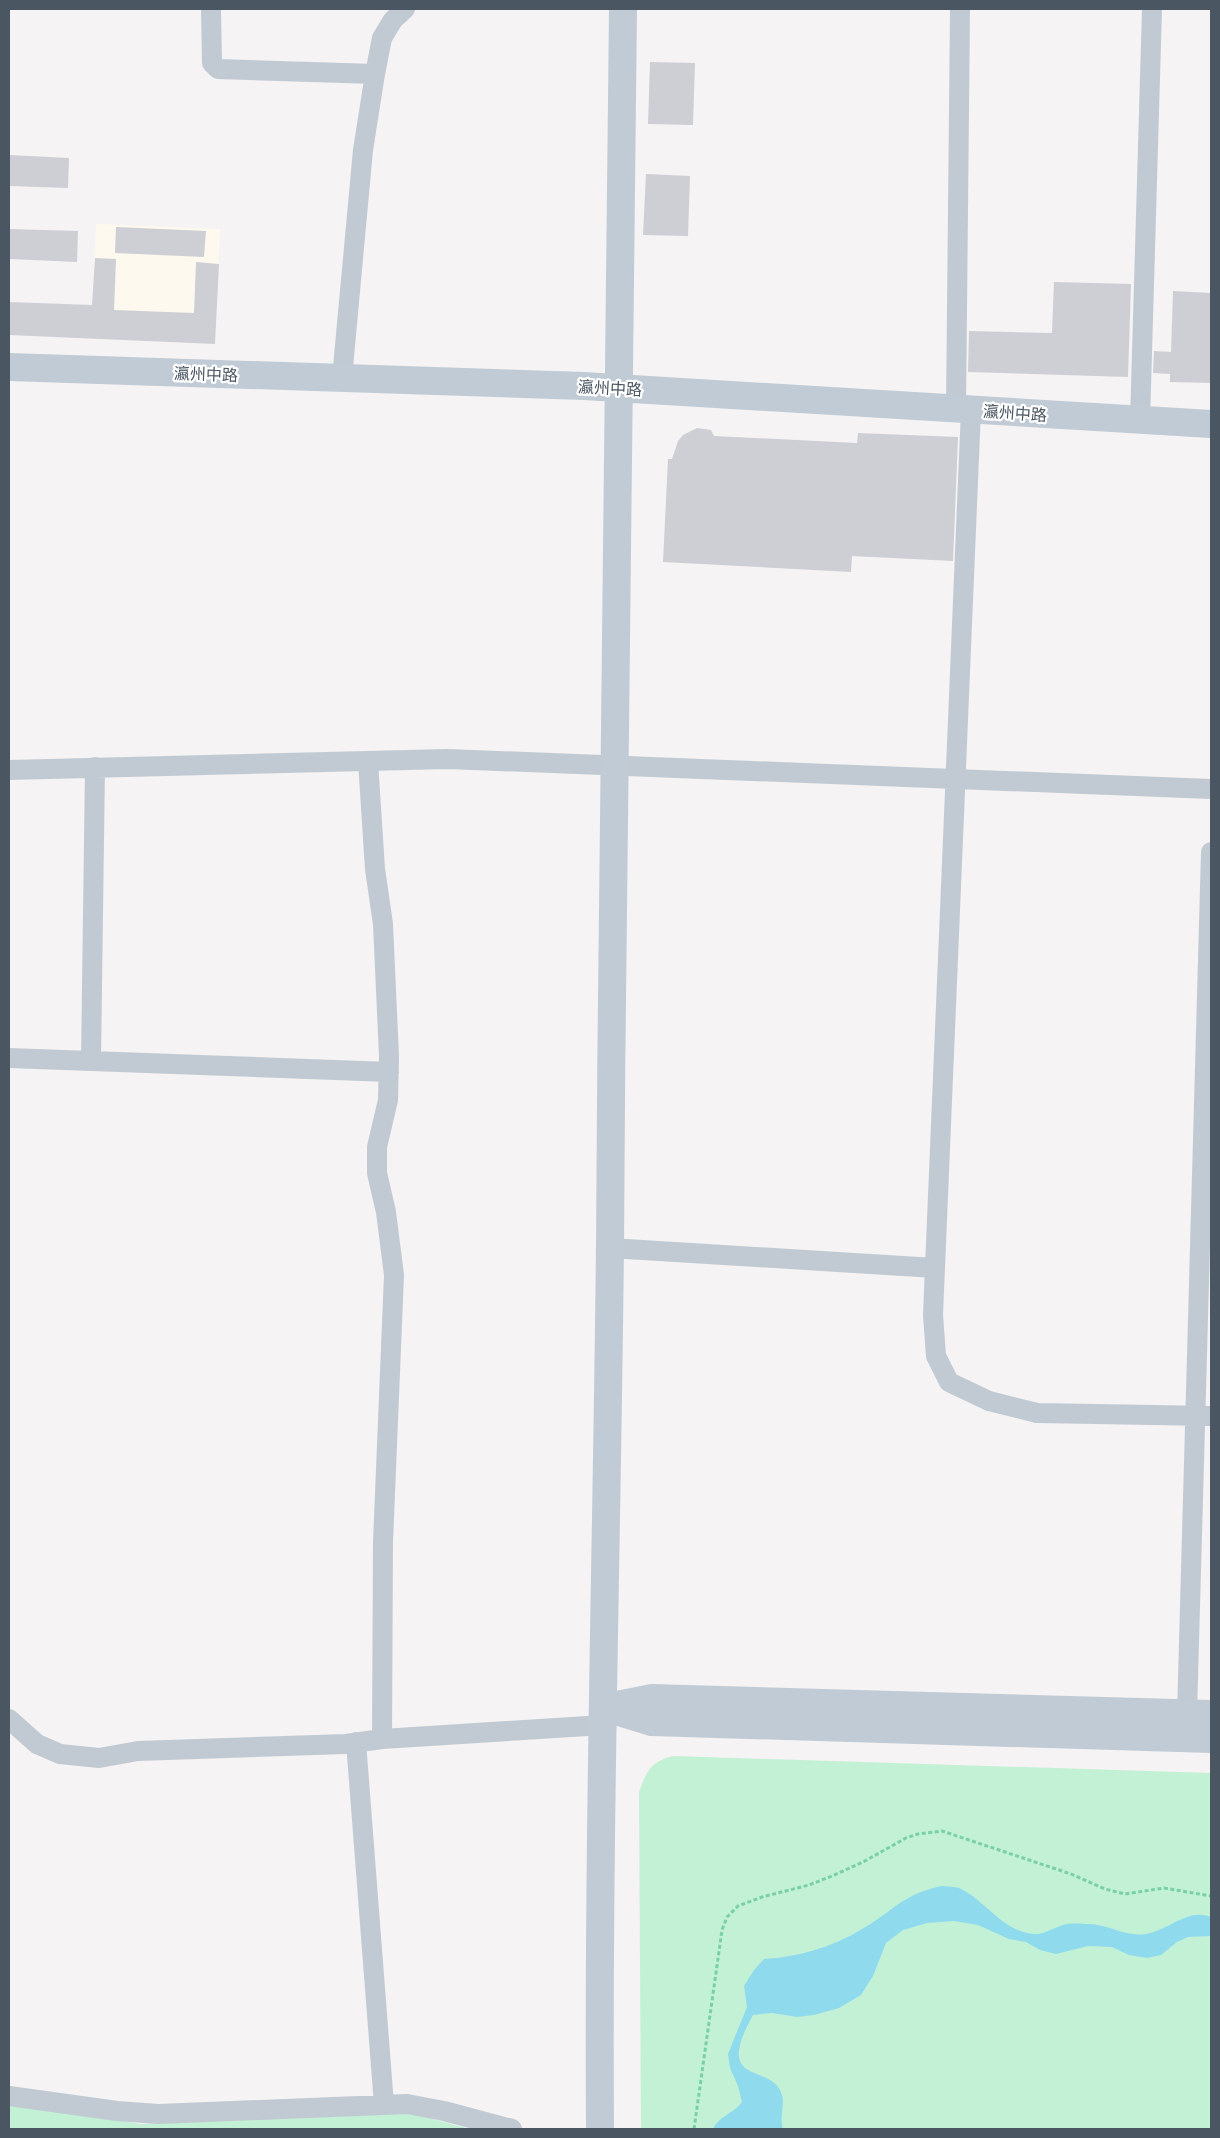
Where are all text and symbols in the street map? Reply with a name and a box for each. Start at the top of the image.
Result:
street label: 瀛州中路 [174,364,238,384]
street label: 瀛州中路 [578,377,642,399]
street label: 瀛州中路 [982,402,1048,424]

